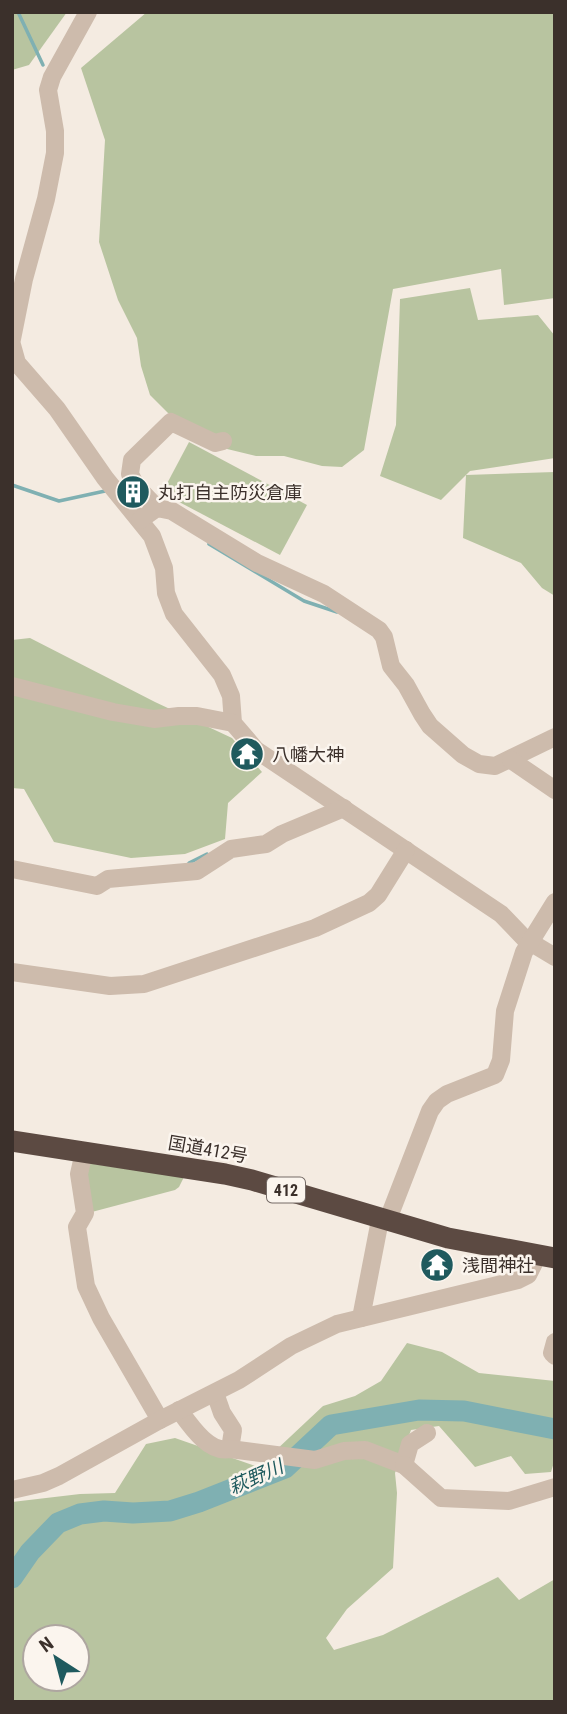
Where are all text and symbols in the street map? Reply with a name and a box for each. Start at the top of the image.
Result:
building icon: 丸打自主防災倉庫 [114,473,152,511]
place label: 丸打自主防災倉庫 [158,482,302,503]
temple icon: 八幡大神 [228,735,266,773]
place label: 八幡大神 [272,744,344,765]
street label: 国道412号 [166,1132,250,1166]
road number: 412 [267,1178,305,1202]
temple icon: 浅間神社 [418,1246,456,1284]
place label: 浅間神社 [462,1255,534,1276]
water label: 萩野川 [225,1454,289,1499]
north arrow [21,1623,91,1693]
text: N [35,1632,58,1657]

